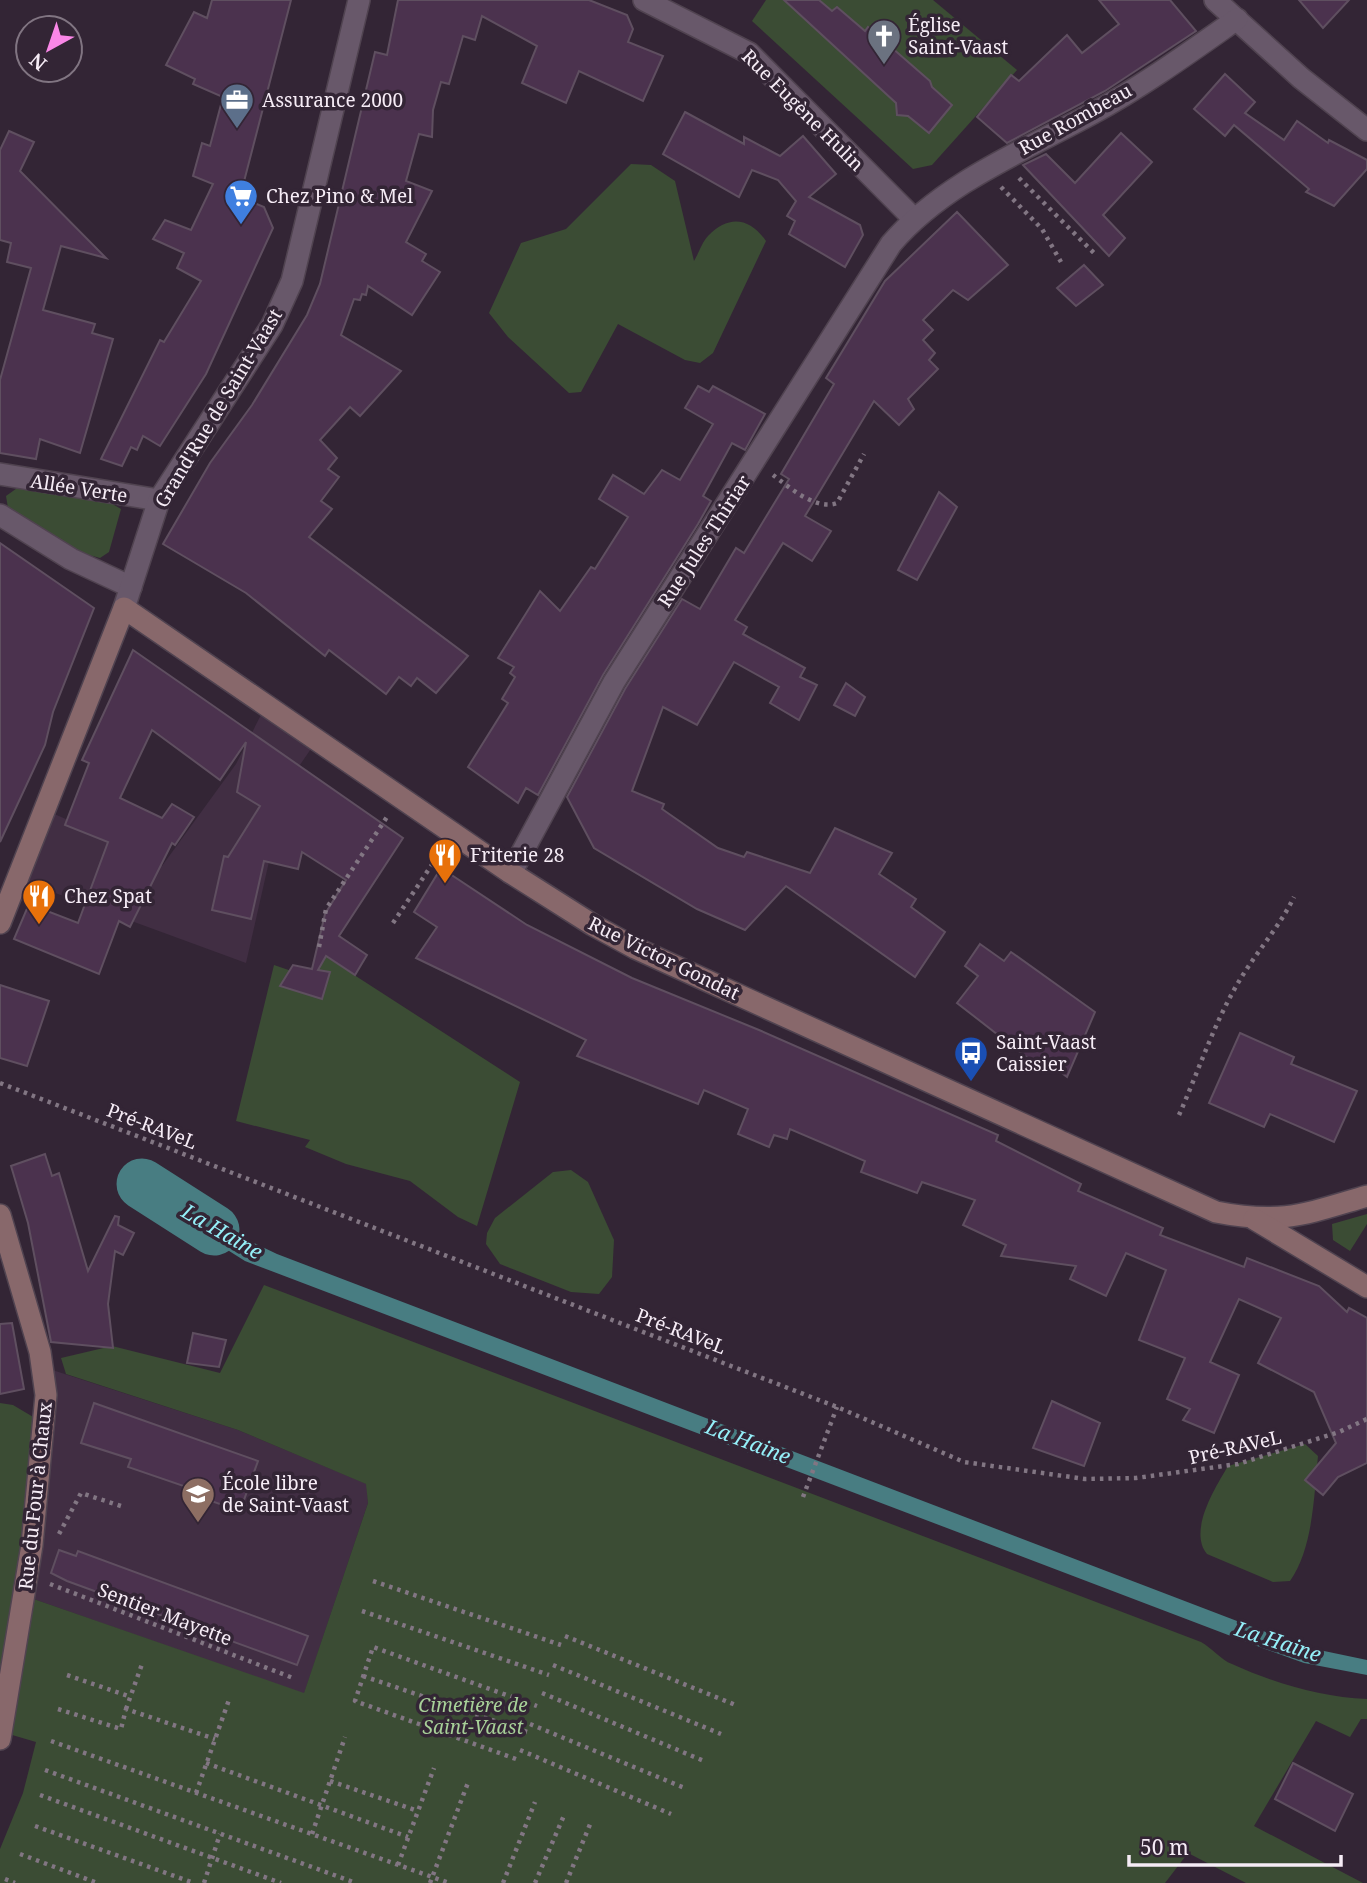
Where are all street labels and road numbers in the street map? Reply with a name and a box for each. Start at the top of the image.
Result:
street label: Rue Eugène Hulin [736,43,870,177]
street label: Rue Rombeau [1014,77,1136,161]
street label: Grand'Rue de Saint-Vaast [148,303,288,512]
street label: Allée Verte [29,467,129,509]
street label: Rue Jules Thiriar [652,470,756,612]
street label: Rue Victor Gondat [584,910,744,1006]
street label: Pré-RAVeL [103,1097,201,1155]
street label: Pré-RAVeL [632,1302,730,1360]
street label: Rue du Four à Chaux [12,1401,58,1591]
street label: Pré-RAVeL [1186,1424,1284,1470]
street label: Sentier Mayette [94,1576,236,1652]

